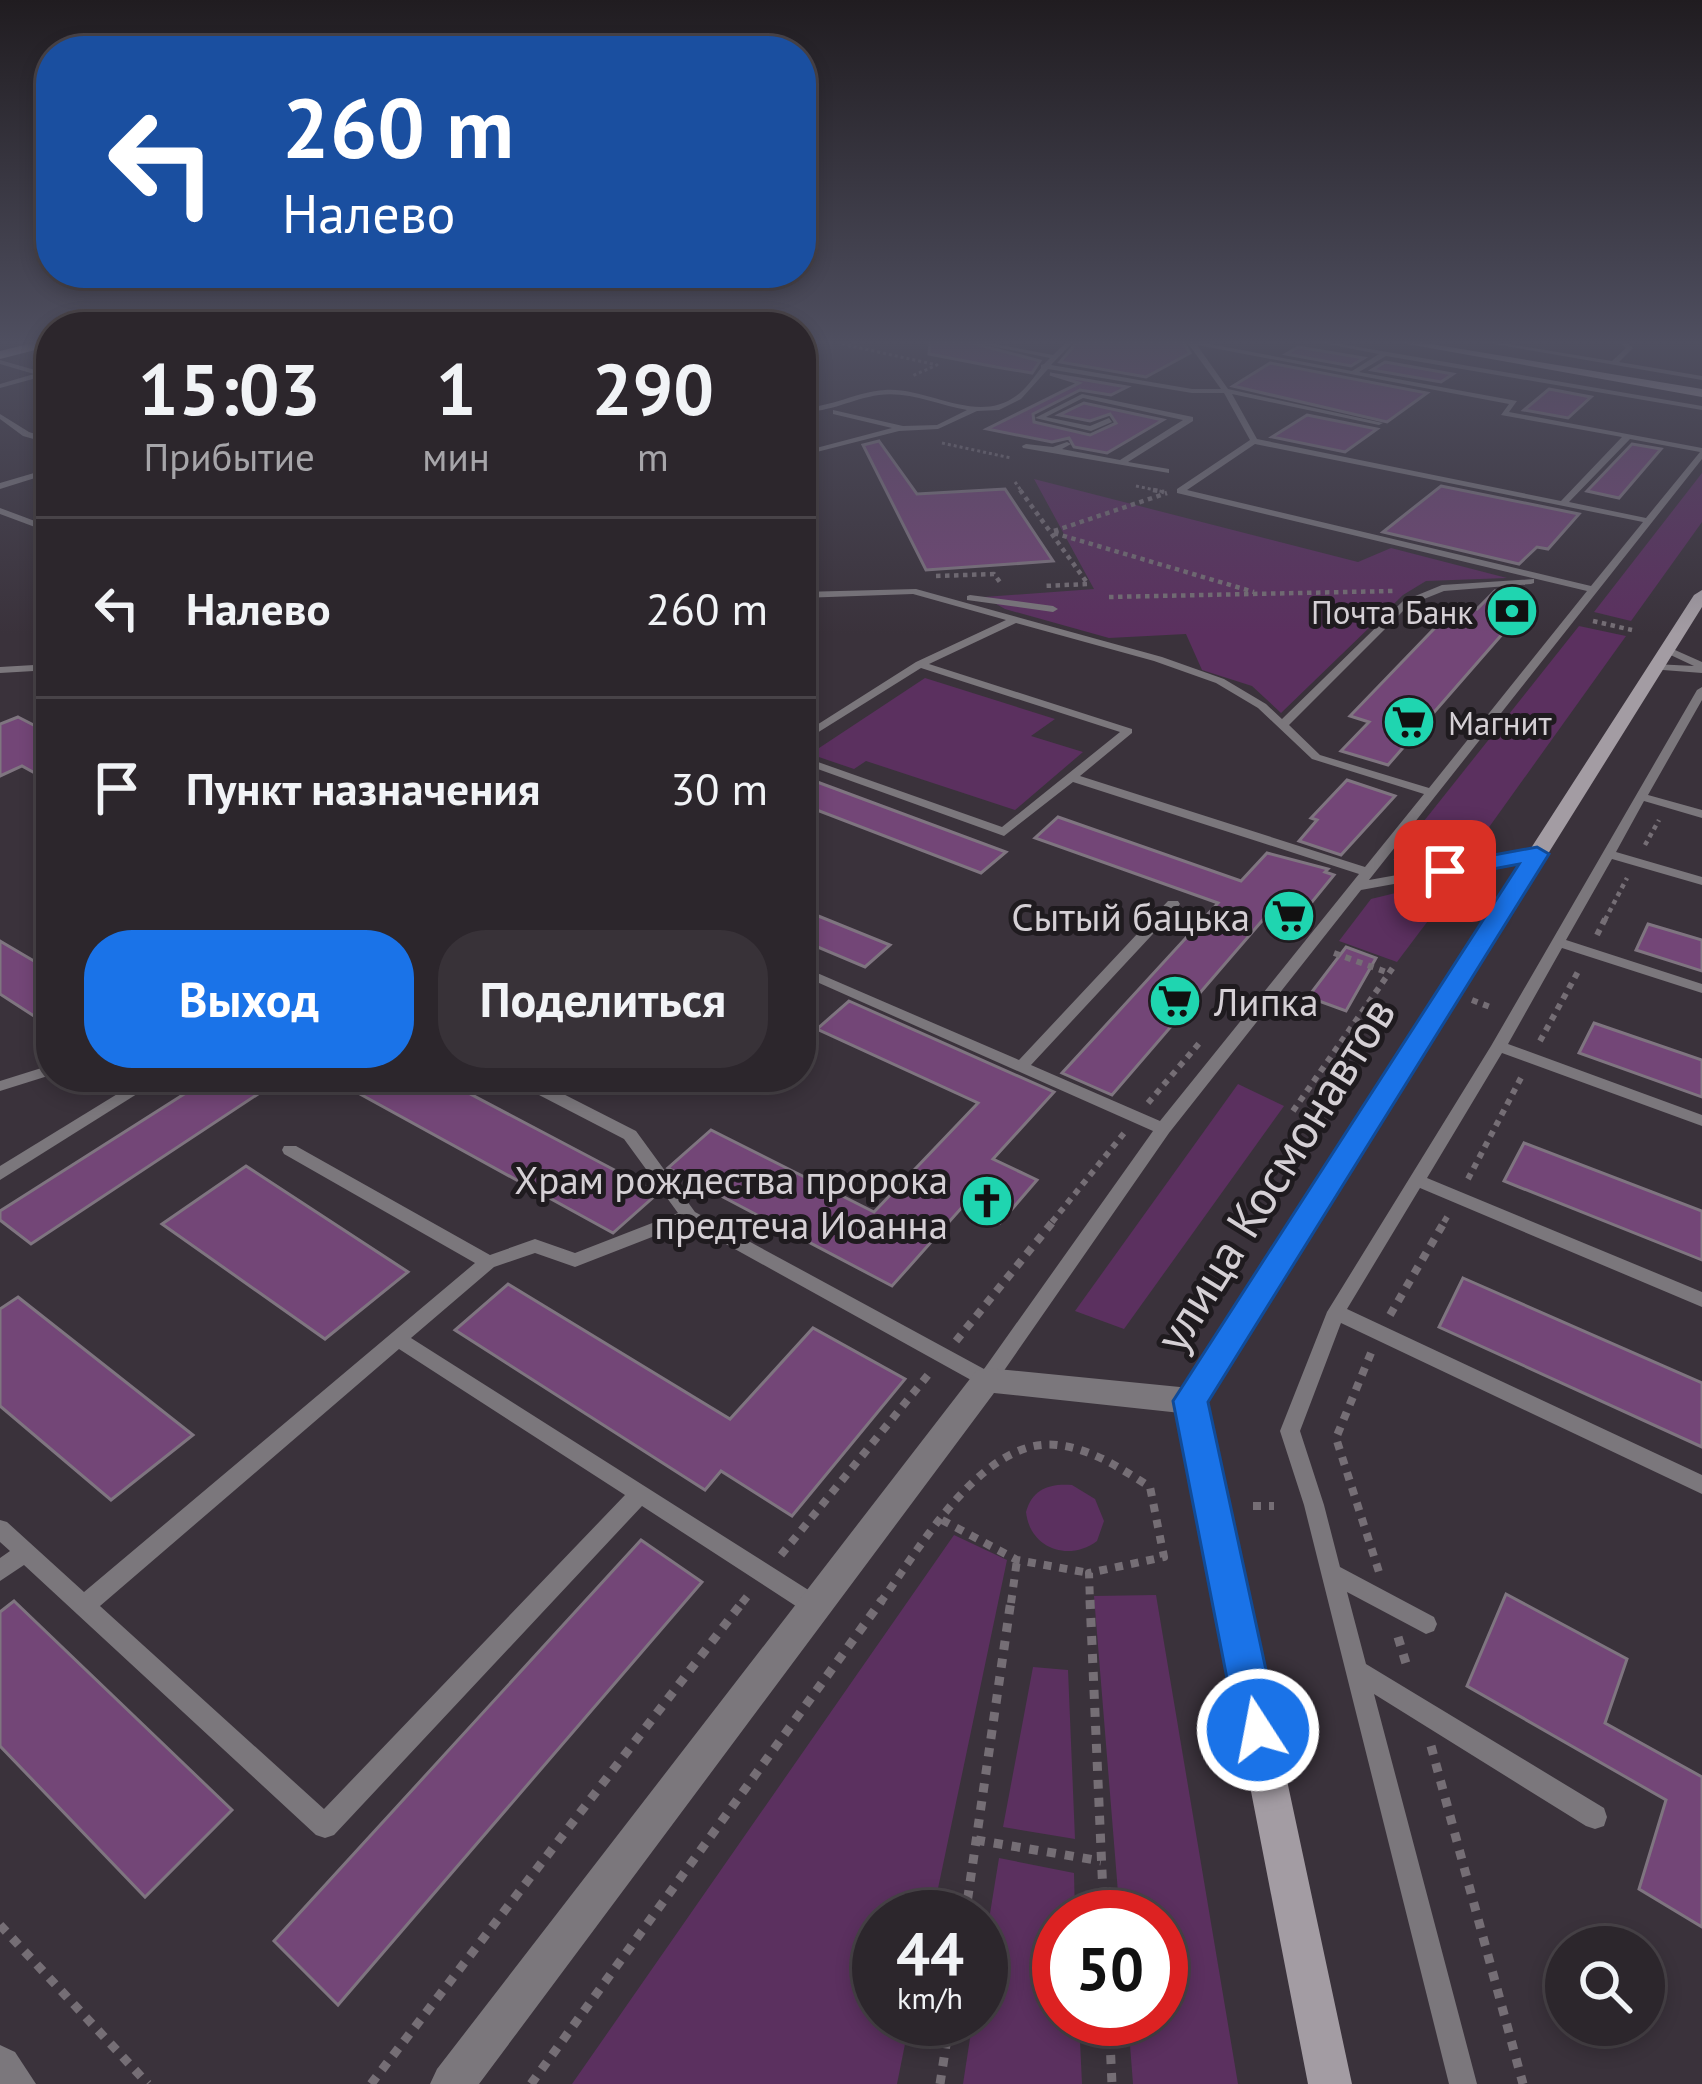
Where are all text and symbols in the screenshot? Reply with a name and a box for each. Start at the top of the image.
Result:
text: 260 m [282,72,514,181]
icon: left [84,84,240,240]
text: Налево [282,178,456,248]
text: 15:03 [138,342,321,435]
text: 1 [436,342,477,435]
text: 290 [592,342,714,435]
text: Прибытие [143,431,315,482]
text: мин [422,431,490,482]
text: m [637,431,669,482]
icon: left [84,575,150,641]
text: Налево [186,579,331,637]
text: 260 m [646,579,768,637]
bank icon: Почта Банк [1484,583,1540,639]
place label: Почта Банк [1311,590,1473,633]
supermarket icon: Магнит [1381,694,1437,750]
place label: Магнит [1448,701,1552,744]
icon: arrive [84,755,150,821]
text: Пункт назначения [186,759,540,817]
text: 30 m [670,759,768,817]
pin [1394,820,1496,922]
icon: arrive [1412,838,1478,904]
supermarket icon: Сытый бацька [1261,888,1317,944]
place label: Сытый бацька [1011,891,1250,942]
button: Выход [84,930,414,1068]
button: Поделиться [438,930,768,1068]
supermarket icon: Липка [1147,973,1203,1029]
place label: Липка [1213,976,1318,1027]
street label: улица Космонавтов [1140,985,1408,1363]
place label: Храм рождества пророка предтеча Иоанна [514,1154,948,1250]
church icon: Храм рождества пророка предтеча Иоанна [959,1173,1015,1229]
position arrow [1195,1667,1321,1793]
speed limit sign: 50 [1032,1890,1188,2046]
text: 44 [896,1914,964,1992]
map controls [1545,1926,1665,2046]
button: search [1545,1926,1665,2046]
text: km/h [897,1978,963,2017]

